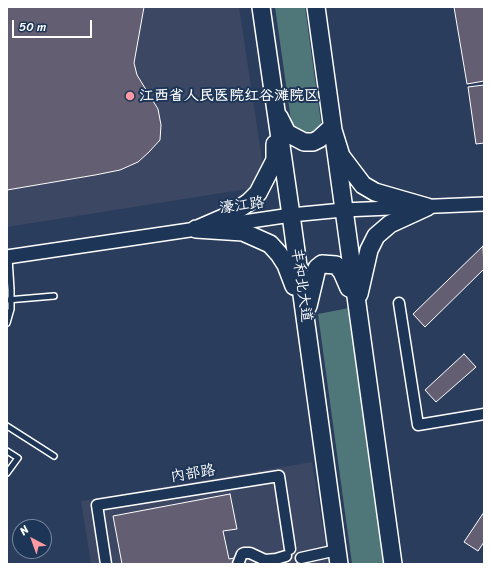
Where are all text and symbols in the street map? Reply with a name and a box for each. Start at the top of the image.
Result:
scale bar [14,12,94,38]
text: 50 m [19,16,46,38]
place label: 江西省人民医院红谷滩院区 [139,87,319,105]
marker: 江西省人民医院红谷滩院区 [124,90,136,102]
street label: 濠江路 [218,194,266,218]
street label: 丰和北大道 [287,247,315,323]
street label: 内部路 [169,462,217,486]
north arrow [12,519,52,559]
text: N [15,521,34,540]

